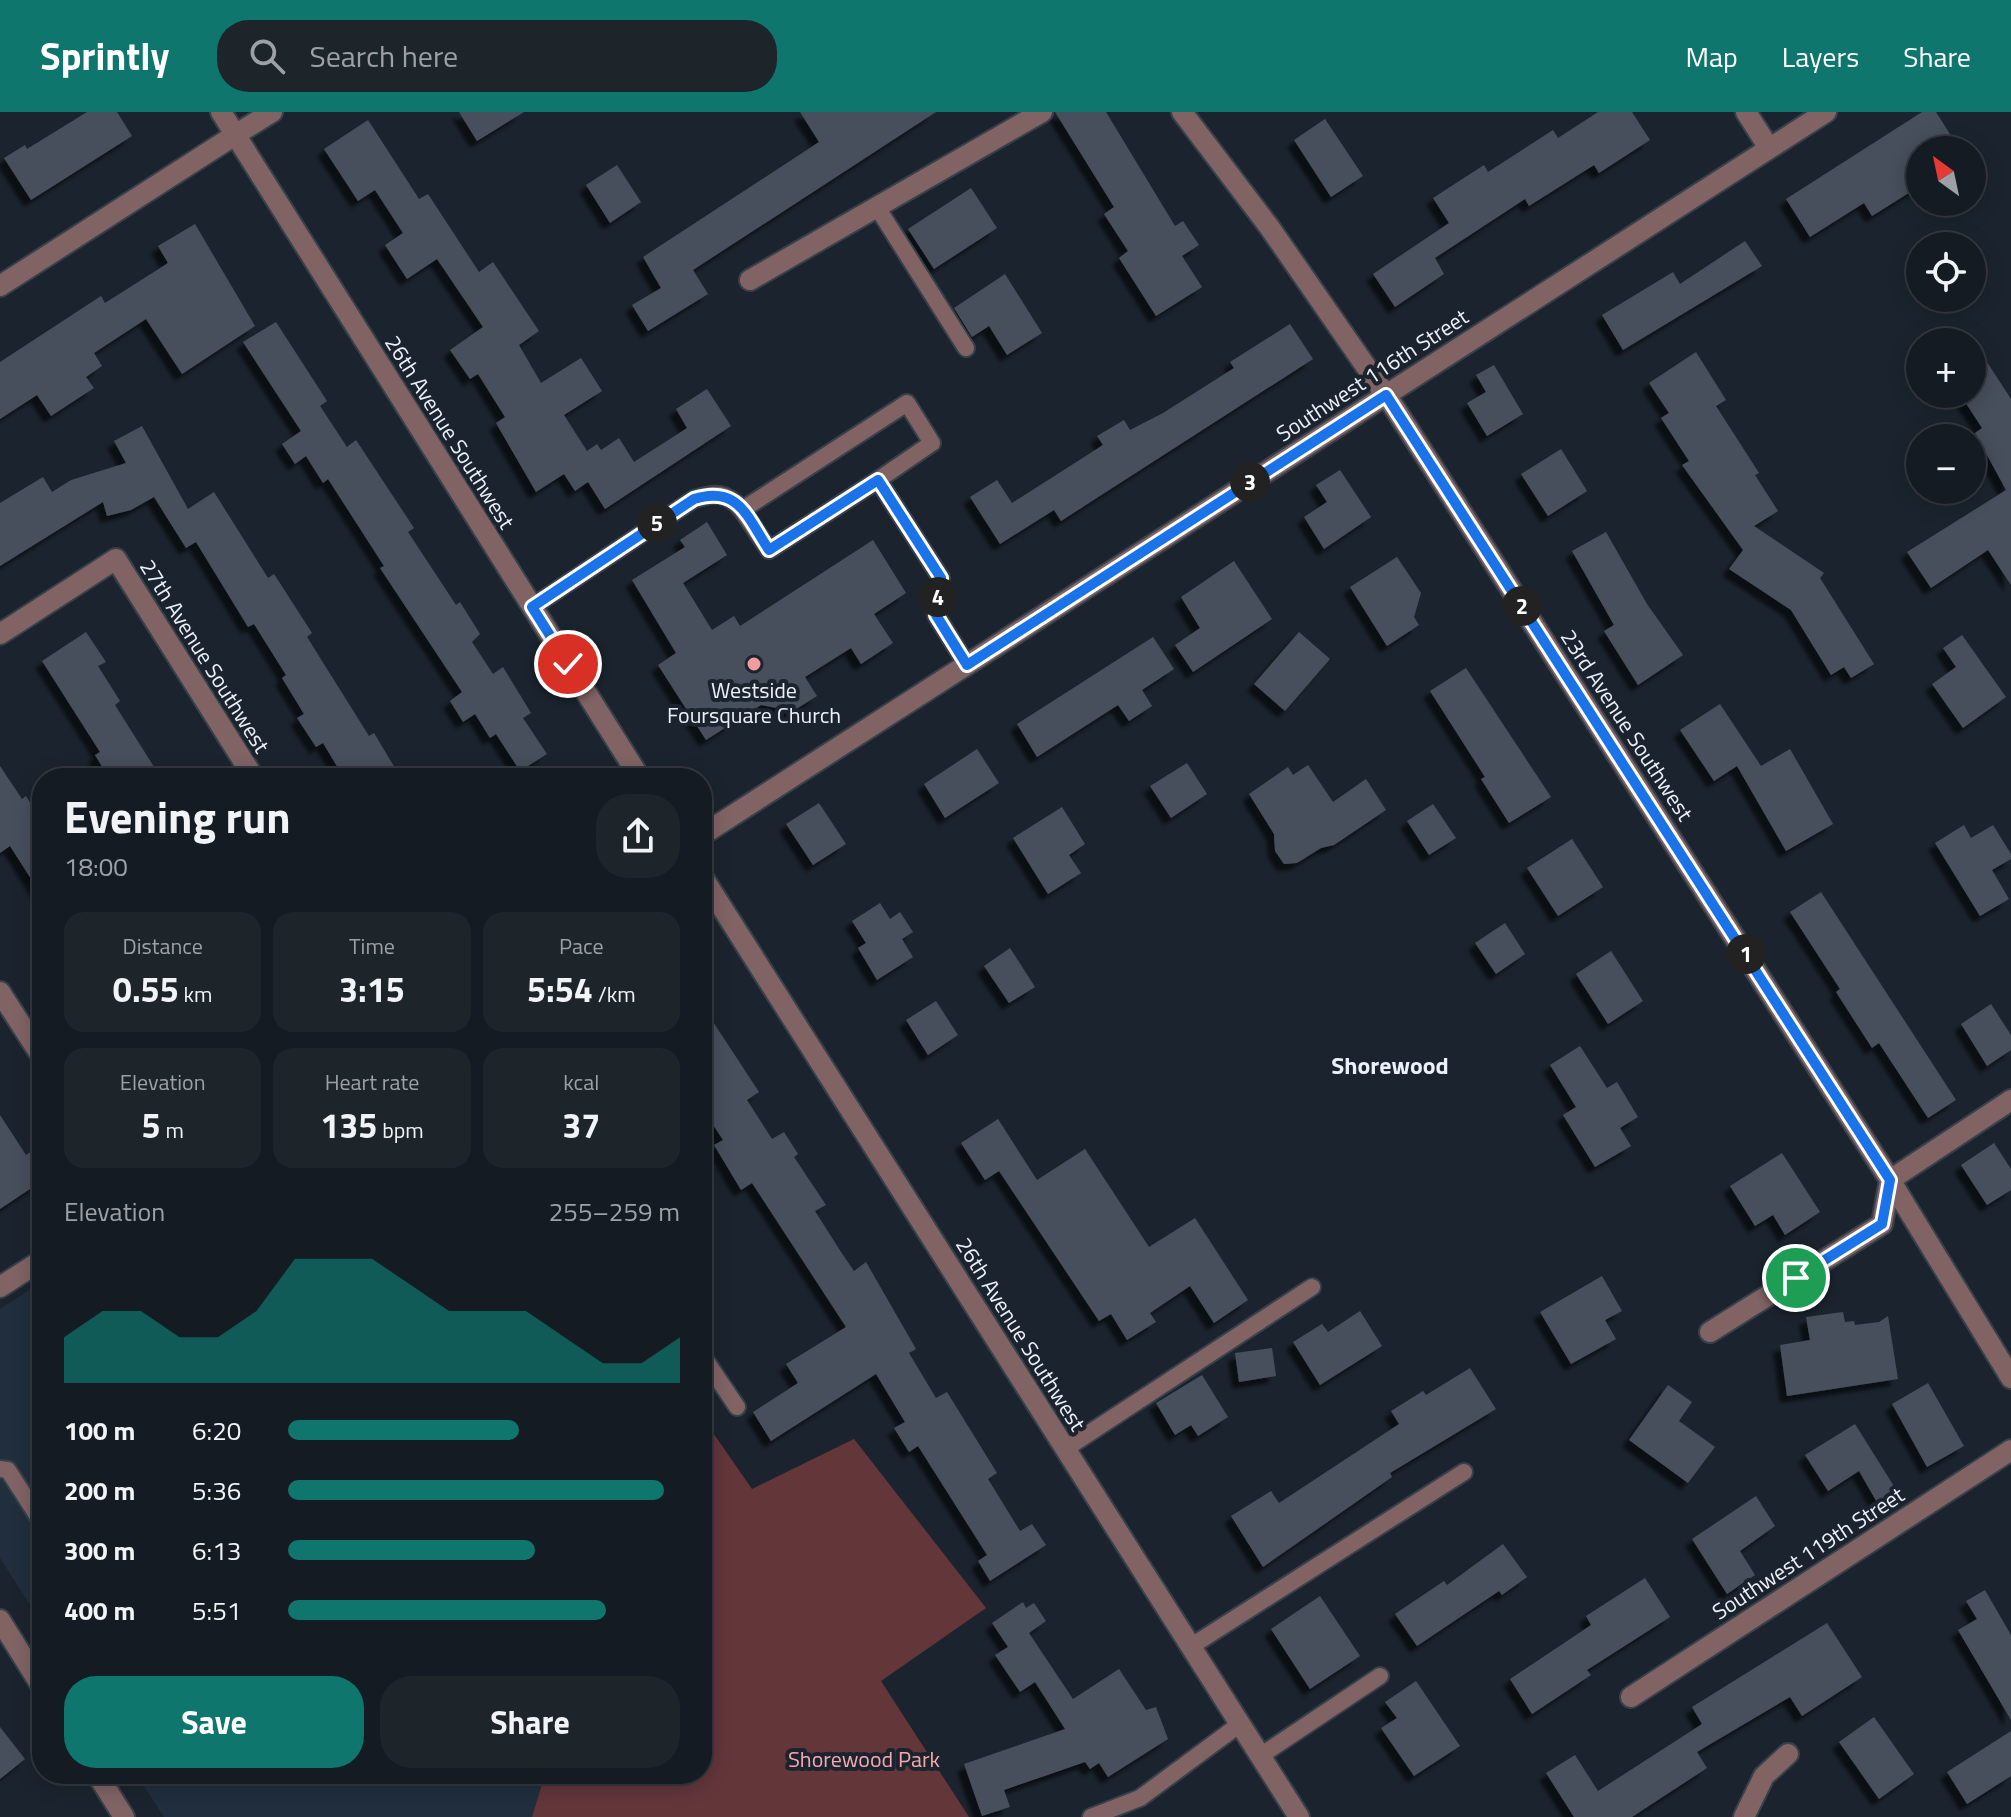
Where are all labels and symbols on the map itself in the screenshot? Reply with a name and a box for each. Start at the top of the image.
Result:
north arrow [1906,136,1986,216]
street label: Southwest 116th Street [1269,300,1475,450]
street label: 26th Avenue Southwest [376,328,524,536]
pin: 3 [1230,462,1270,502]
pin: 5 [637,503,677,543]
street label: 27th Avenue Southwest [131,552,279,760]
pin: 4 [918,577,958,617]
pin: 2 [1502,586,1542,626]
street label: 23rd Avenue Southwest [1552,622,1702,828]
pin [534,630,602,698]
marker: Westside Foursquare Church [745,655,763,673]
place label: Westside Foursquare Church [667,673,841,732]
pin: 1 [1726,934,1766,974]
district label: Shorewood [1331,1047,1449,1083]
street label: 26th Avenue Southwest [947,1230,1095,1438]
pin [1762,1244,1830,1312]
street label: Southwest 119th Street [1705,1478,1911,1628]
park label: Shorewood Park [788,1742,941,1776]

